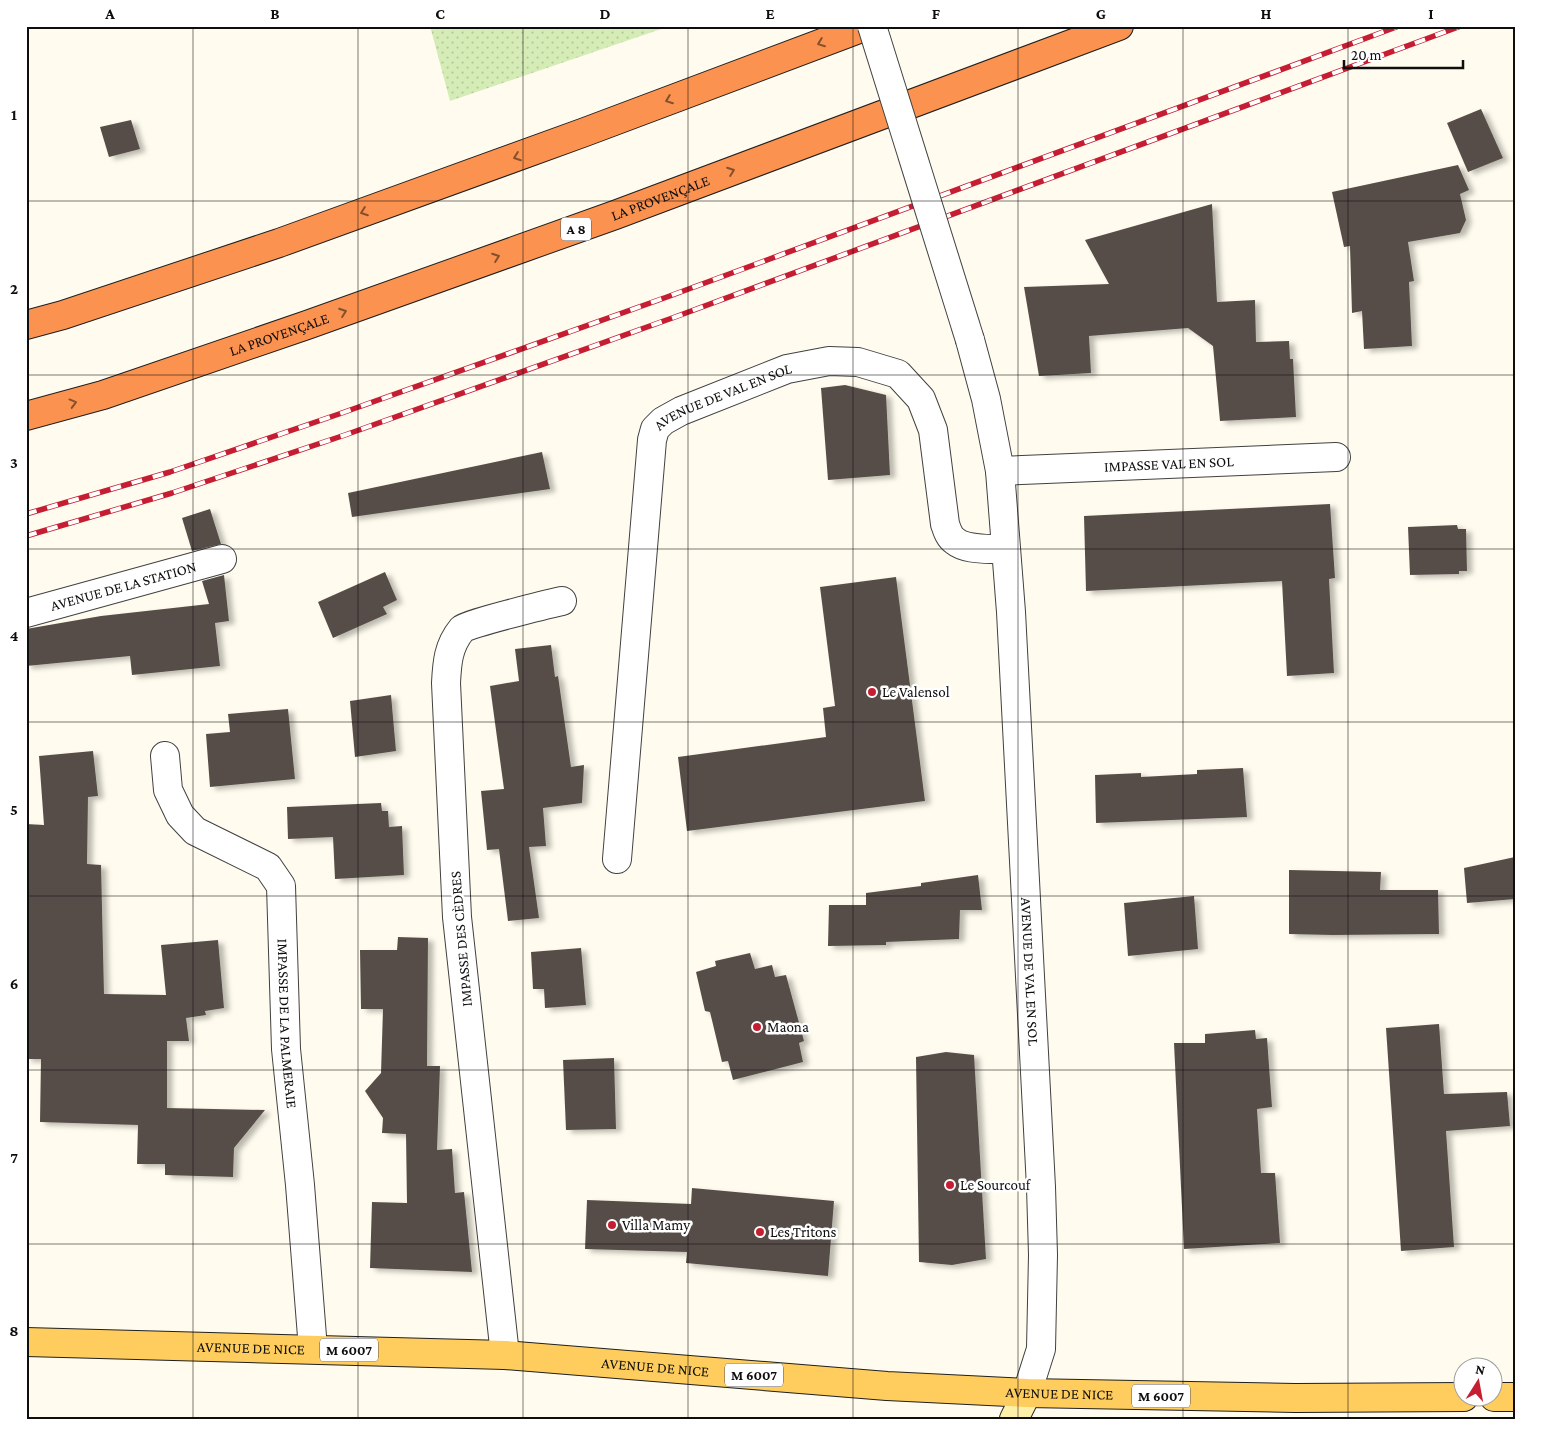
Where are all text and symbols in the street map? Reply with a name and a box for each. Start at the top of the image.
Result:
text: A [104,5,115,22]
text: B [270,5,280,22]
text: C [435,5,445,22]
text: D [599,5,611,22]
text: E [765,5,775,22]
text: F [932,5,941,22]
text: G [1096,5,1106,22]
text: H [1261,5,1272,22]
text: I [1428,5,1434,22]
one-way arrow [817,37,826,47]
scale bar [1344,38,1462,70]
text: 20 m [1351,47,1382,63]
one-way arrow [665,94,674,105]
text: 1 [11,106,17,123]
one-way arrow [513,151,521,161]
one-way arrow [726,167,735,177]
street label: LA PROVENÇALE [609,172,712,224]
one-way arrow [360,206,369,216]
road number: A 8 [561,218,591,240]
one-way arrow [492,253,500,263]
text: 2 [10,280,18,297]
one-way arrow [339,308,347,318]
street label: LA PROVENÇALE [227,310,331,359]
street label: AVENUE DE VAL EN SOL [651,360,794,433]
one-way arrow [69,398,78,409]
street label: IMPASSE VAL EN SOL [1104,453,1235,475]
text: 3 [10,454,18,471]
street label: AVENUE DE LA STATION [49,558,198,614]
text: 4 [10,627,19,644]
place label: Le Valensol [882,684,950,700]
marker: Le Valensol [866,686,878,698]
text: 5 [10,801,18,818]
street label: IMPASSE DES CÈDRES [447,871,475,1007]
street label: AVENUE DE VAL EN SOL [1018,897,1042,1047]
street label: IMPASSE DE LA PALMERAIE [275,938,300,1109]
text: 6 [10,975,18,992]
place label: Maona [767,1019,809,1035]
marker: Maona [751,1021,763,1033]
text: 7 [10,1149,18,1166]
place label: Le Sourcouf [960,1177,1032,1193]
marker: Le Sourcouf [944,1179,956,1191]
place label: Villa Mamy [622,1217,690,1234]
marker: Villa Mamy [606,1219,618,1231]
place label: Les Tritons [770,1224,837,1240]
marker: Les Tritons [754,1226,766,1238]
text: 8 [9,1322,19,1339]
road number: M 6007 [320,1338,378,1362]
street label: AVENUE DE NICE [197,1339,305,1358]
street label: AVENUE DE NICE [601,1355,710,1380]
north arrow [1454,1358,1504,1408]
text: N [1474,1360,1487,1378]
road number: M 6007 [725,1364,783,1386]
street label: AVENUE DE NICE [1005,1384,1114,1403]
road number: M 6007 [1132,1384,1190,1408]

